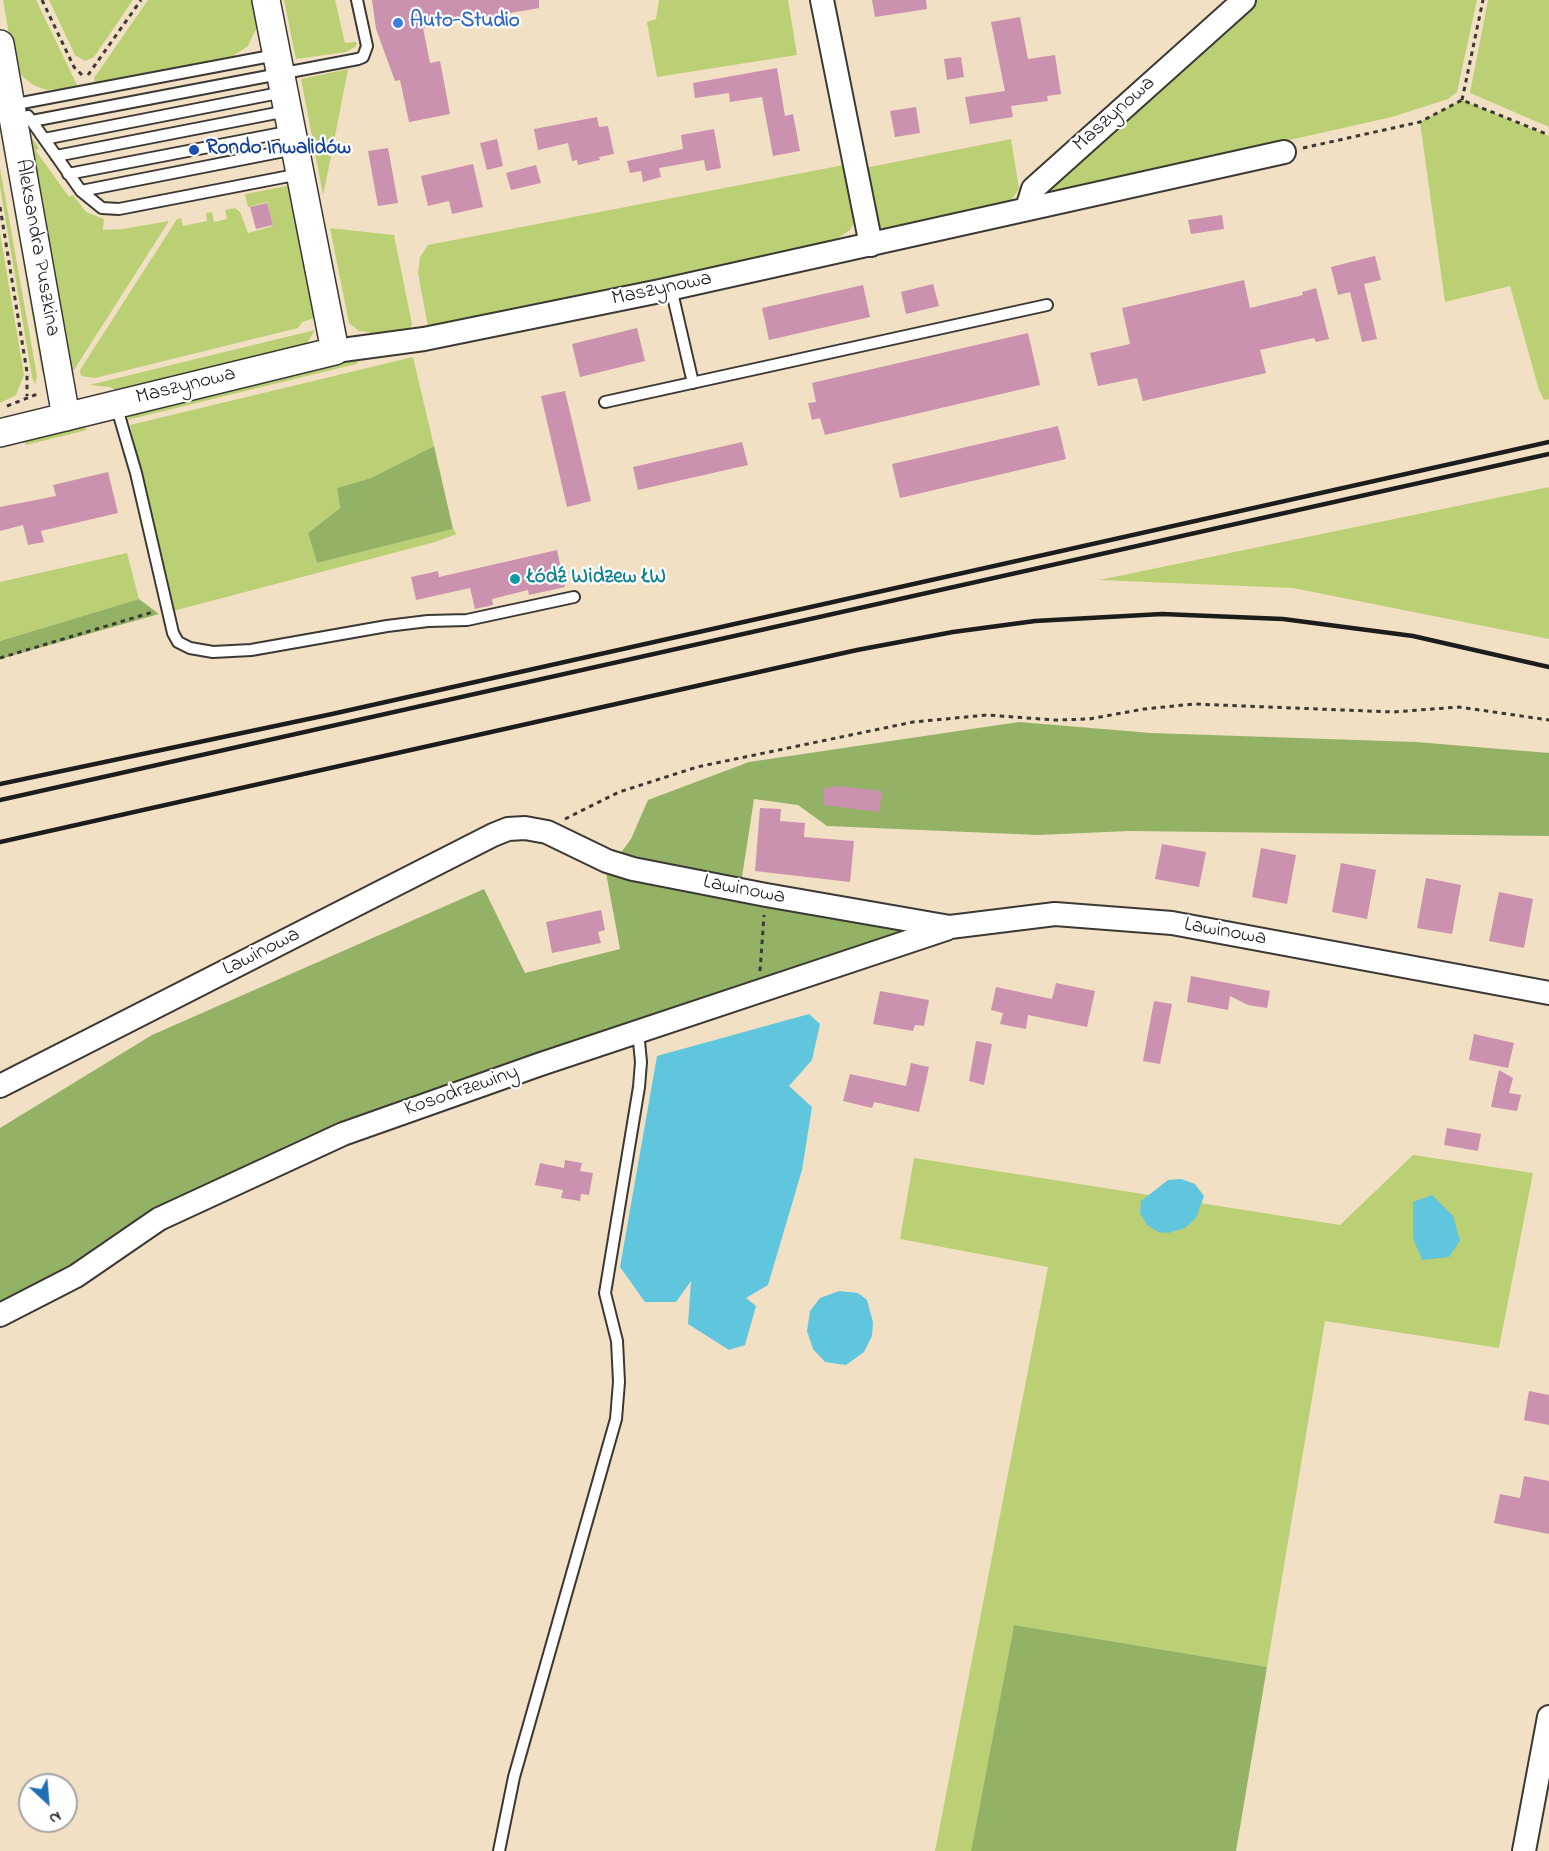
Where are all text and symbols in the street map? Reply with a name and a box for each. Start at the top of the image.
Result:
place label: Auto-Studio [410,10,520,36]
marker: Auto-Studio [391,16,405,30]
street label: Maszynowa [1069,72,1161,158]
place label: Rondo Inwalidów [206,137,351,163]
marker: Rondo Inwalidów [187,143,201,157]
street label: Aleksandra Puszkina [8,157,64,339]
street label: Maszynowa [610,267,714,313]
street label: Maszynowa [134,362,238,412]
place label: Łódź Widzew ŁW [527,566,666,592]
marker: Łódź Widzew ŁW [508,572,522,586]
street label: Lawinowa [701,871,787,911]
street label: Lawinowa [1182,913,1268,953]
street label: Lawinowa [219,923,305,983]
street label: Kosodrzewiny [402,1061,522,1123]
north arrow [18,1773,78,1833]
text: N [45,1804,65,1831]

